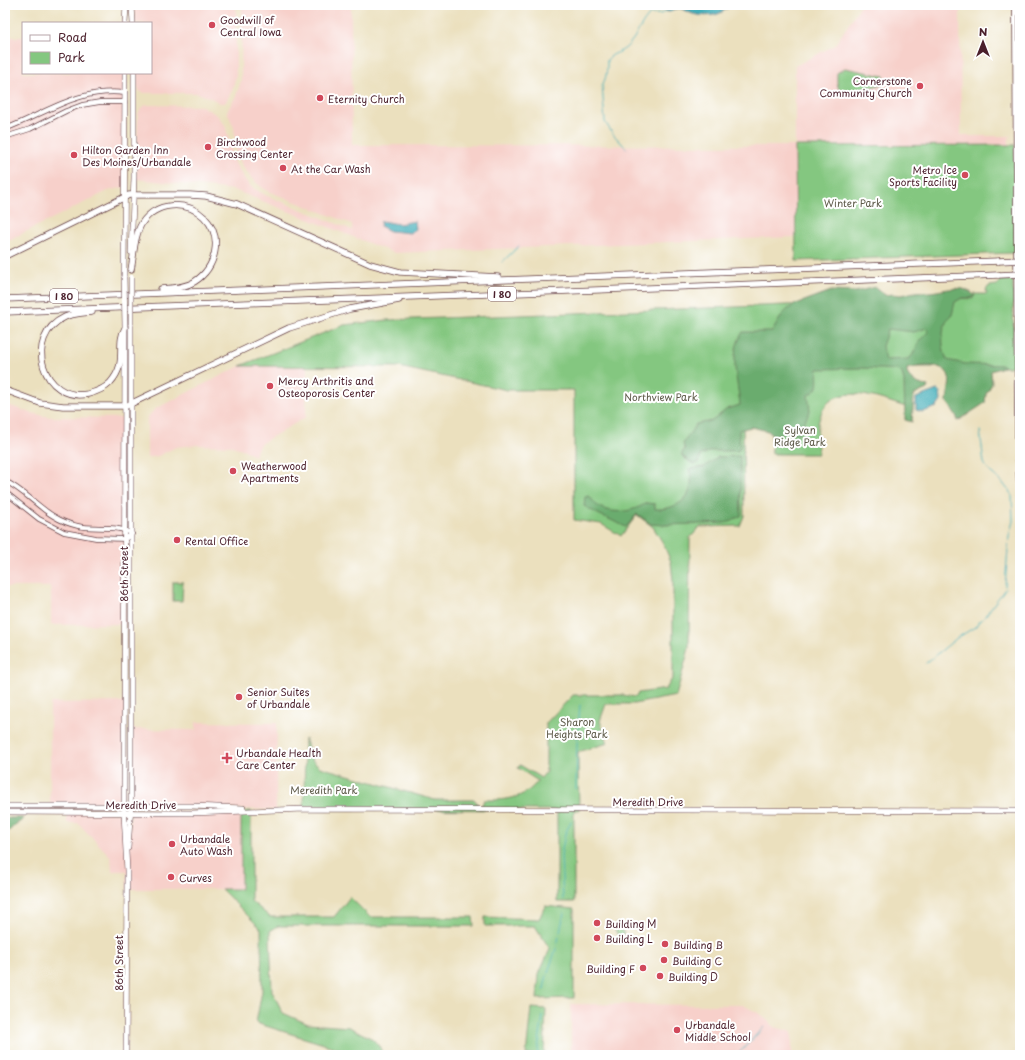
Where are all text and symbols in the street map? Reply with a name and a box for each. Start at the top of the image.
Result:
place label: Goodwill of Central Iowa [220,12,282,39]
marker: Goodwill of Central Iowa [207,20,217,30]
legend [22,22,152,74]
north arrow [963,22,1003,62]
text: N [979,23,988,40]
text: Road [58,28,87,46]
text: Park [58,48,85,66]
place label: Cornerstone Community Church [819,73,912,101]
marker: Cornerstone Community Church [915,81,925,91]
place label: Eternity Church [328,91,405,107]
marker: Eternity Church [315,93,325,103]
place label: Birchwood Crossing Center [216,134,293,161]
place label: Hilton Garden Inn Des Moines/Urbandale [82,142,192,169]
marker: Birchwood Crossing Center [203,142,213,152]
marker: Hilton Garden Inn Des Moines/Urbandale [69,150,79,160]
place label: At the Car Wash [291,161,371,176]
place label: Metro Ice Sports Facility [889,162,957,189]
marker: At the Car Wash [278,163,288,173]
marker: Metro Ice Sports Facility [960,170,970,180]
park label: Winter Park [824,195,882,210]
road number: I 80 [488,287,516,301]
road number: I 80 [50,289,78,303]
place label: Mercy Arthritis and Osteoporosis Center [278,373,375,400]
marker: Mercy Arthritis and Osteoporosis Center [265,381,275,391]
park label: Northview Park [624,389,698,404]
park label: Sylvan Ridge Park [774,422,826,449]
place label: Weatherwood Apartments [241,458,307,485]
marker: Weatherwood Apartments [228,466,238,476]
place label: Rental Office [185,533,248,548]
marker: Rental Office [172,535,182,545]
street label: 86th Street [116,546,131,602]
place label: Senior Suites of Urbandale [247,684,310,711]
marker: Senior Suites of Urbandale [234,692,244,702]
park label: Sharon Heights Park [546,714,608,741]
place label: Urbandale Health Care Center [236,745,322,772]
marker: Urbandale Health Care Center [221,752,233,764]
park label: Meredith Park [290,782,358,797]
street label: Meredith Drive [613,794,683,809]
street label: Meredith Drive [106,797,176,812]
place label: Urbandale Auto Wash [180,831,233,858]
marker: Urbandale Auto Wash [167,839,177,849]
place label: Curves [179,870,212,885]
marker: Curves [166,872,176,882]
place label: Building M [605,916,656,931]
marker: Building M [592,918,602,928]
place label: Building L [605,931,653,946]
marker: Building L [592,933,602,943]
street label: 86th Street [111,935,126,991]
place label: Building B [673,937,723,952]
marker: Building B [660,939,670,949]
place label: Building C [672,953,722,968]
marker: Building C [659,955,669,965]
place label: Building F [586,961,635,976]
marker: Building F [638,963,648,973]
place label: Building D [668,969,718,984]
marker: Building D [655,971,665,981]
place label: Urbandale Middle School [685,1017,751,1044]
marker: Urbandale Middle School [672,1025,682,1035]

